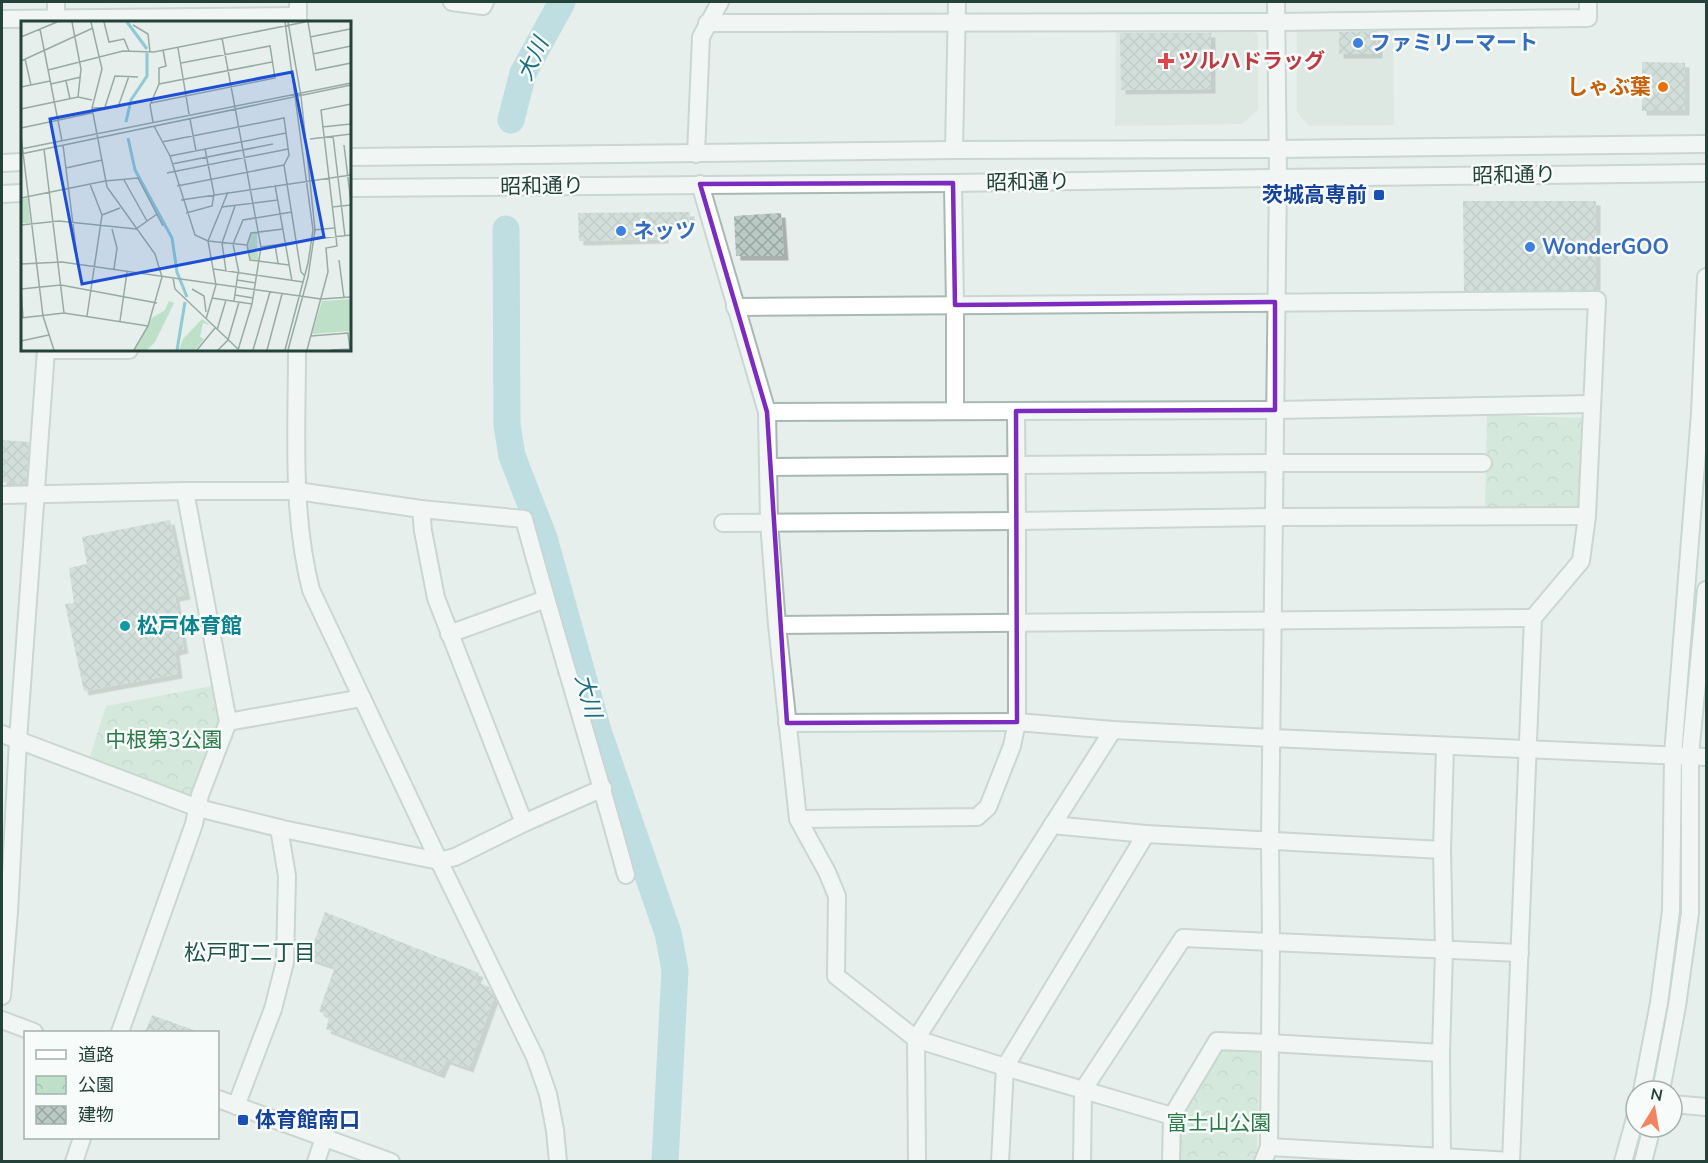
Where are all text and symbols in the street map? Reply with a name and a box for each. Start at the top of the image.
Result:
inset map [21,21,351,351]
place label: ファミリーマート [1370,29,1538,57]
water label: 大川 [510,31,557,85]
marker: ファミリーマート [1351,36,1365,50]
place label: ツルハドラッグ [1178,47,1325,75]
marker: ツルハドラッグ [1159,54,1173,68]
place label: しゃぶ葉 [1567,73,1651,101]
marker: しゃぶ葉 [1656,80,1670,94]
street label: 昭和通り [1472,160,1556,190]
street label: 昭和通り [986,167,1070,197]
street label: 昭和通り [500,171,584,201]
place label: 茨城高専前 [1262,181,1367,209]
marker: 茨城高専前 [1372,188,1386,202]
place label: ネッツ [633,217,696,245]
marker: ネッツ [614,224,628,238]
place label: WonderGOO [1542,233,1669,261]
marker: WonderGOO [1523,240,1537,254]
place label: 松戸体育館 [137,612,242,640]
marker: 松戸体育館 [118,619,132,633]
water label: 大川 [568,671,609,723]
park label: 中根第3公園 [105,726,223,754]
district label: 松戸町二丁目 [184,938,316,968]
legend [24,1031,219,1139]
text: 道路 [78,1043,114,1067]
text: 公園 [78,1073,114,1097]
north arrow [1624,1079,1684,1139]
text: N [1649,1083,1665,1107]
text: 建物 [78,1103,114,1127]
place label: 体育館南口 [255,1106,360,1134]
park label: 富士山公園 [1167,1109,1272,1137]
marker: 体育館南口 [236,1113,250,1127]

